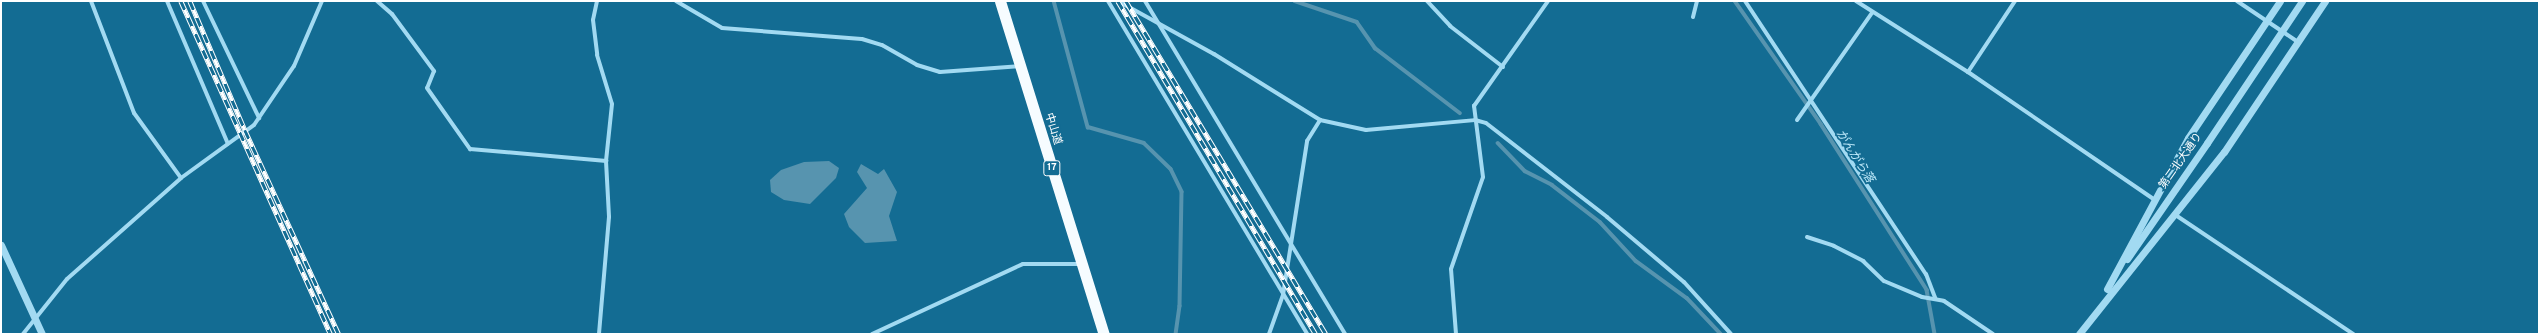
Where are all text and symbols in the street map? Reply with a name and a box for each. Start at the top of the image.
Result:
street label: 中山道 [1042,111,1064,147]
water label: がんがら落 [1832,128,1876,186]
street label: 第二北大通り [2157,130,2205,192]
road number: 17 [1043,160,1061,176]

